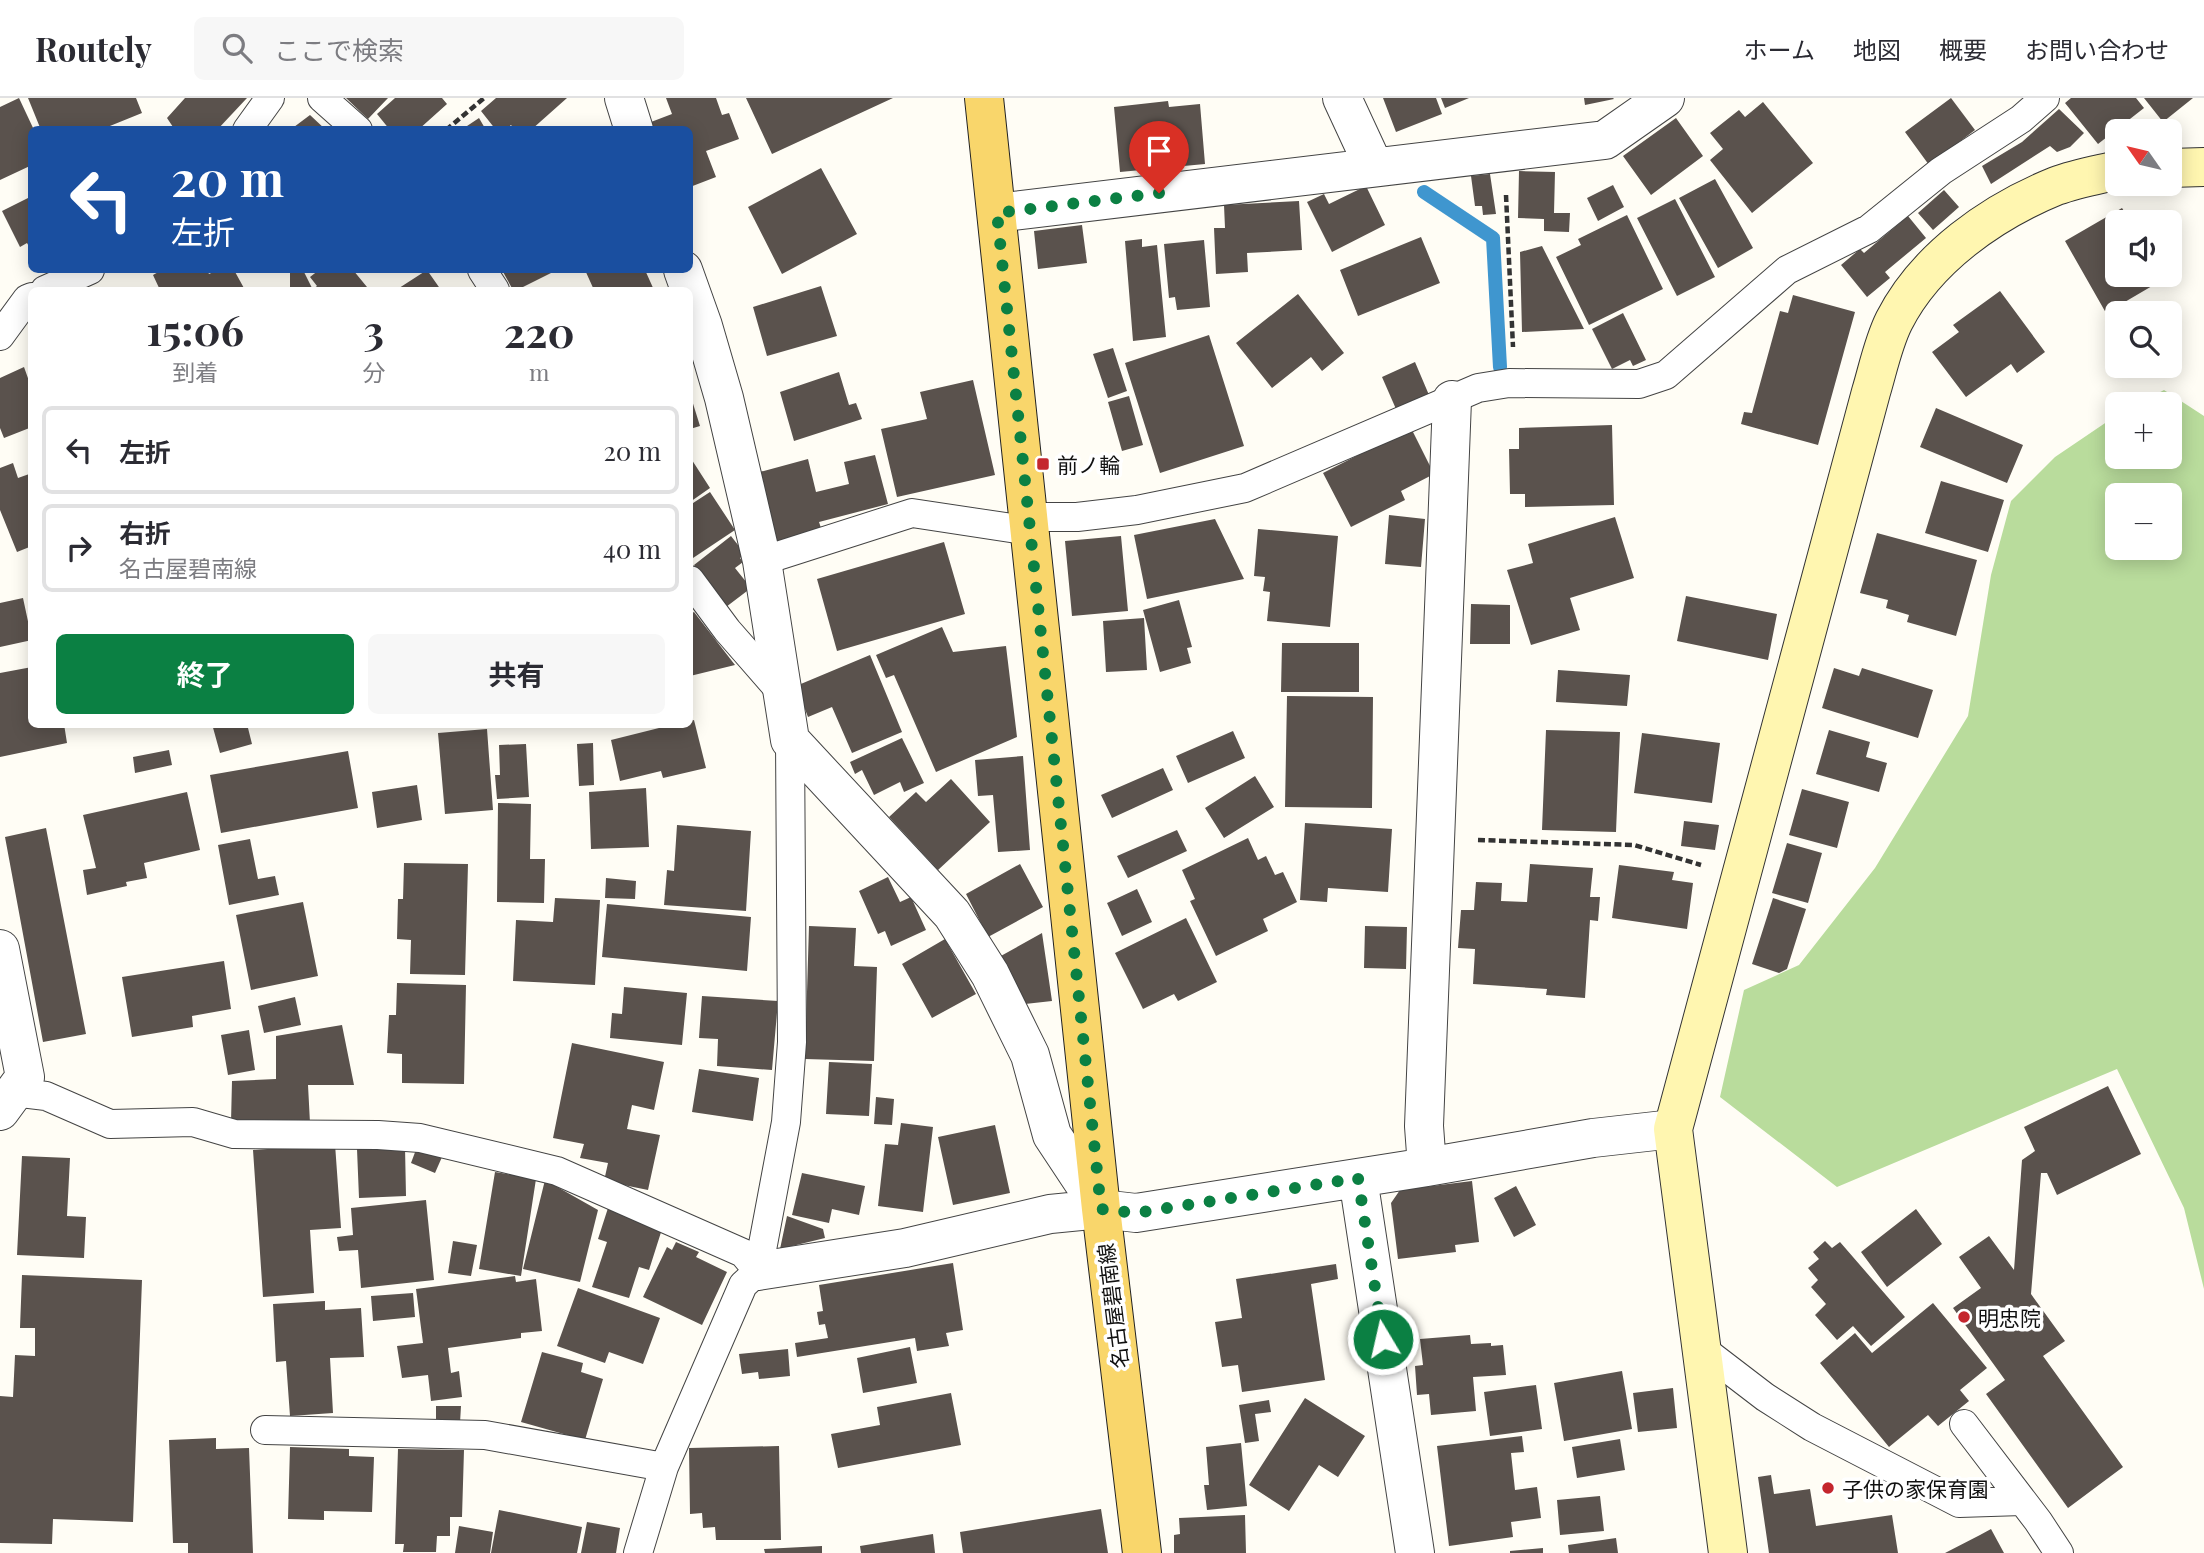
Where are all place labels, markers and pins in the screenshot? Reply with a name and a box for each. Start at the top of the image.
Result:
pin [1129,121,1189,193]
place label: 前ノ輪 [1057,450,1120,478]
marker: 前ノ輪 [1035,456,1051,472]
place label: 明忠院 [1978,1303,2041,1331]
marker: 明忠院 [1956,1309,1972,1325]
place label: 子供の家保育園 [1842,1474,1989,1502]
marker: 子供の家保育園 [1820,1480,1836,1496]

